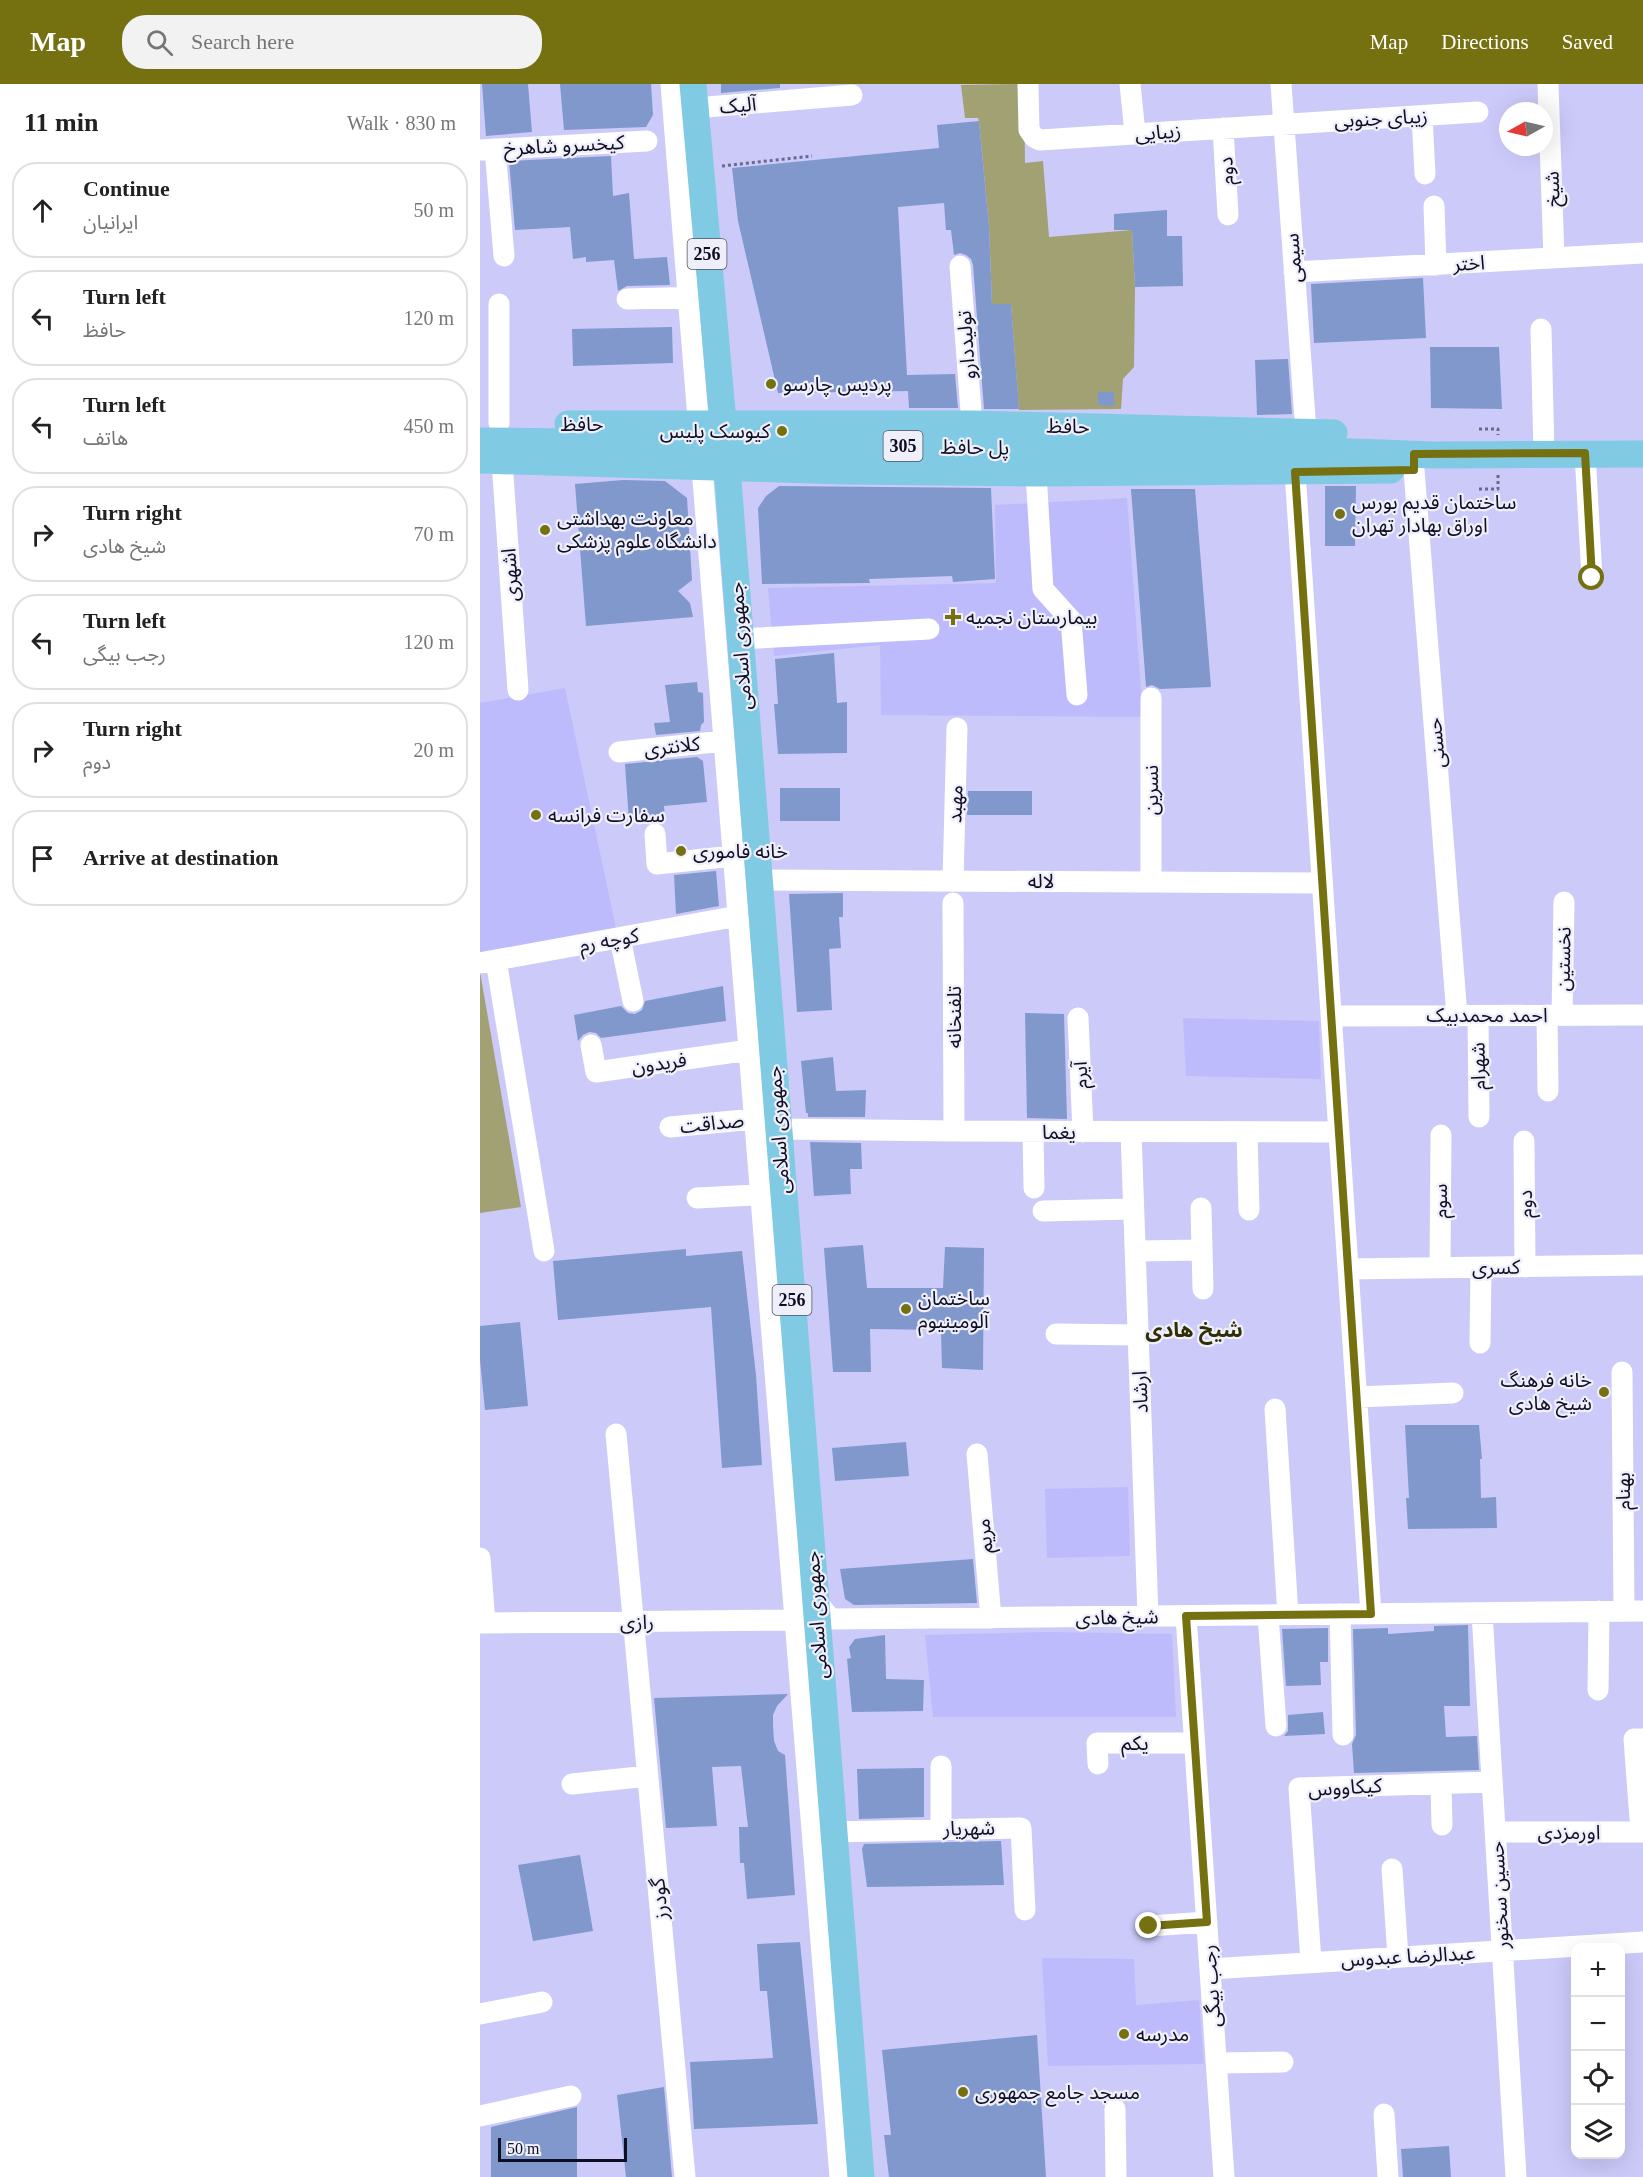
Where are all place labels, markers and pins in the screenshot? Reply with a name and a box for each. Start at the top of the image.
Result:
place label: پردیس چارسو [783,373,892,397]
marker: پردیس چارسو [764,377,778,391]
place label: کیوسک پلیس [660,420,771,444]
marker: کیوسک پلیس [775,424,789,438]
place label: ساختمان قدیم بورس اوراق بهادار تهران [1352,491,1516,537]
place label: معاونت بهداشتی دانشگاه علوم پزشکی [557,507,717,556]
marker: ساختمان قدیم بورس اوراق بهادار تهران [1333,507,1347,521]
marker: معاونت بهداشتی دانشگاه علوم پزشکی [538,523,552,537]
place label: بیمارستان نجمیه [966,606,1097,629]
marker: بیمارستان نجمیه [944,608,962,626]
place label: سفارت فرانسه [548,804,665,827]
marker: سفارت فرانسه [529,808,543,822]
place label: خانه فاموری [693,840,788,863]
marker: خانه فاموری [674,844,688,858]
place label: ساختمان آلومینیوم [918,1287,990,1336]
marker: ساختمان آلومینیوم [899,1302,913,1316]
place label: خانه فرهنگ شیخ هادی [1500,1369,1592,1418]
marker: خانه فرهنگ شیخ هادی [1597,1385,1611,1399]
place label: مدرسه [1136,2023,1189,2046]
marker: مدرسه [1117,2027,1131,2041]
place label: مسجد جامع جمهوری [975,2081,1140,2107]
marker: مسجد جامع جمهوری [956,2085,970,2099]

